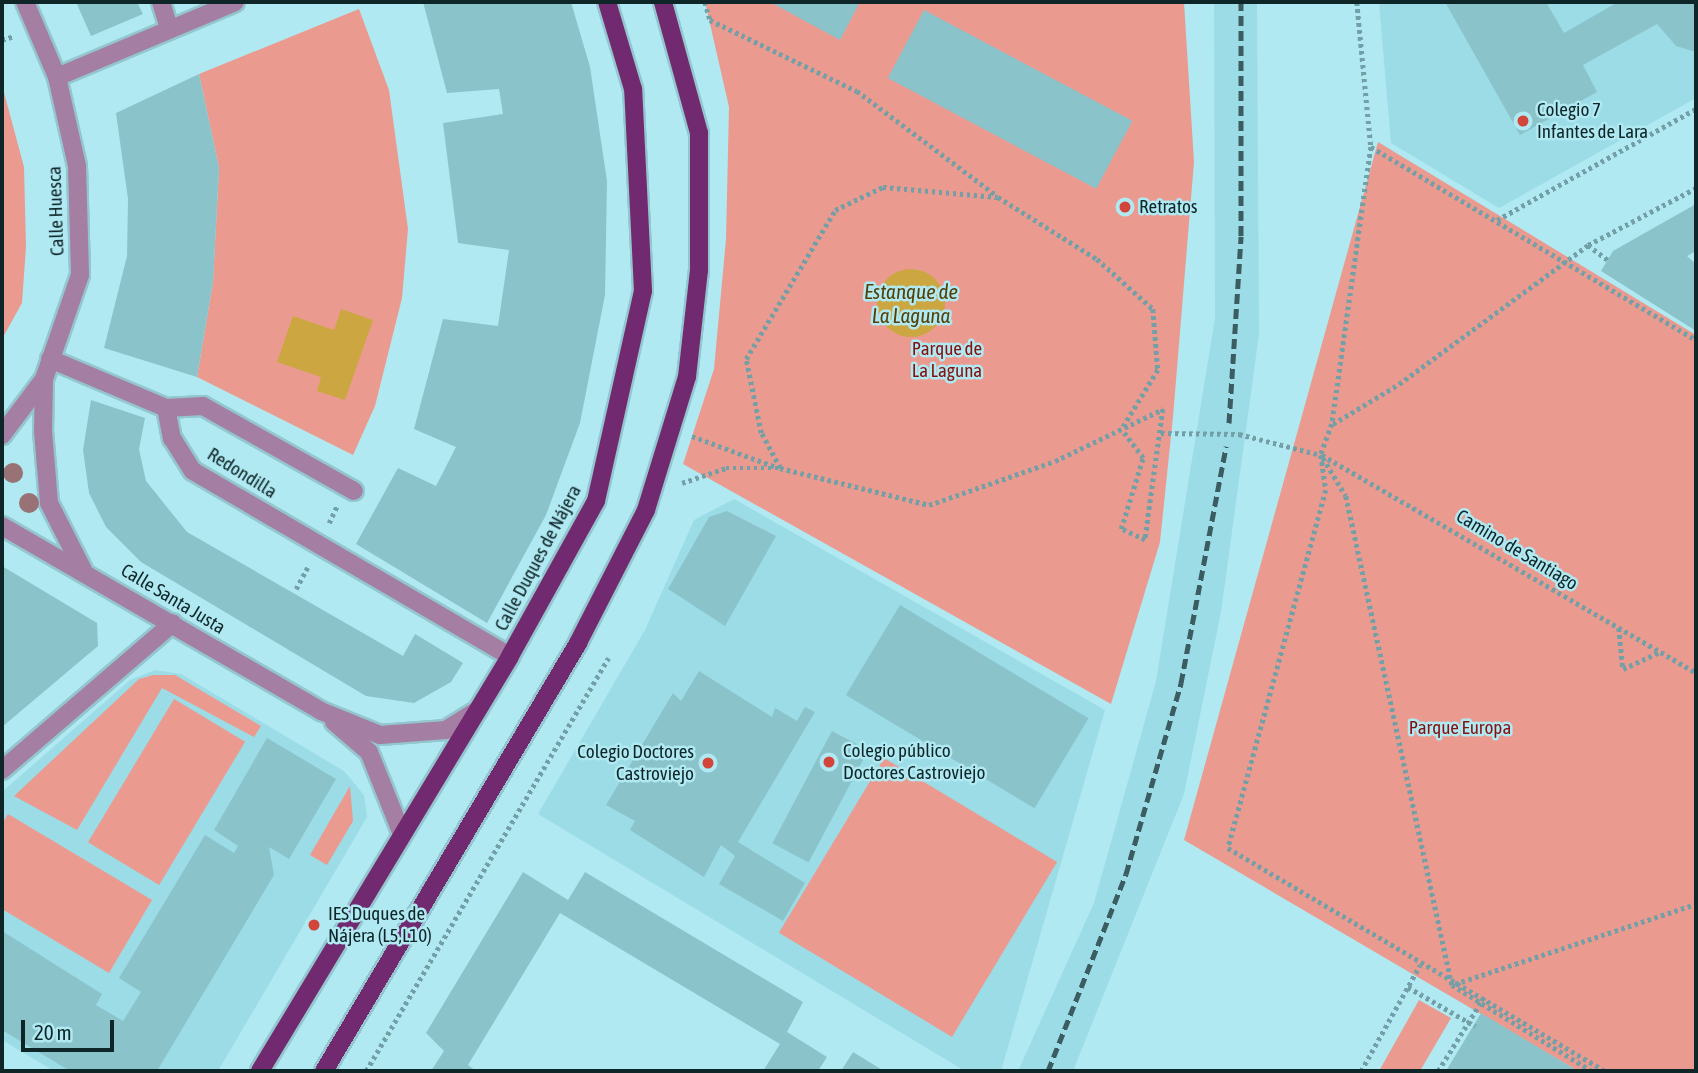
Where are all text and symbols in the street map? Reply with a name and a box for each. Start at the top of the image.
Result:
place label: Colegio 7 Infantes de Lara [1537,99,1648,143]
marker: Colegio 7 Infantes de Lara [1515,113,1531,129]
street label: Calle Huesca [43,166,69,256]
place label: Retratos [1139,196,1198,218]
marker: Retratos [1117,199,1133,215]
water label: Estanque de La Laguna [864,278,958,328]
park label: Parque de La Laguna [912,338,982,382]
street label: Redondilla [203,443,281,503]
street label: Calle Duques de Nájera [490,481,586,635]
street label: Camino de Santiago [1452,505,1582,595]
street label: Calle Santa Justa [117,559,229,639]
park label: Parque Europa [1409,717,1511,739]
place label: Colegio público Doctores Castroviejo [843,740,985,784]
place label: Colegio Doctores Castroviejo [577,741,694,785]
marker: Colegio público Doctores Castroviejo [821,754,837,770]
marker: Colegio Doctores Castroviejo [700,755,716,771]
place label: IES Duques de Nájera (L5,L10) [328,903,432,947]
marker: IES Duques de Nájera (L5,L10) [306,917,322,933]
scale bar [24,1006,117,1050]
text: 20 m [34,1020,72,1044]

